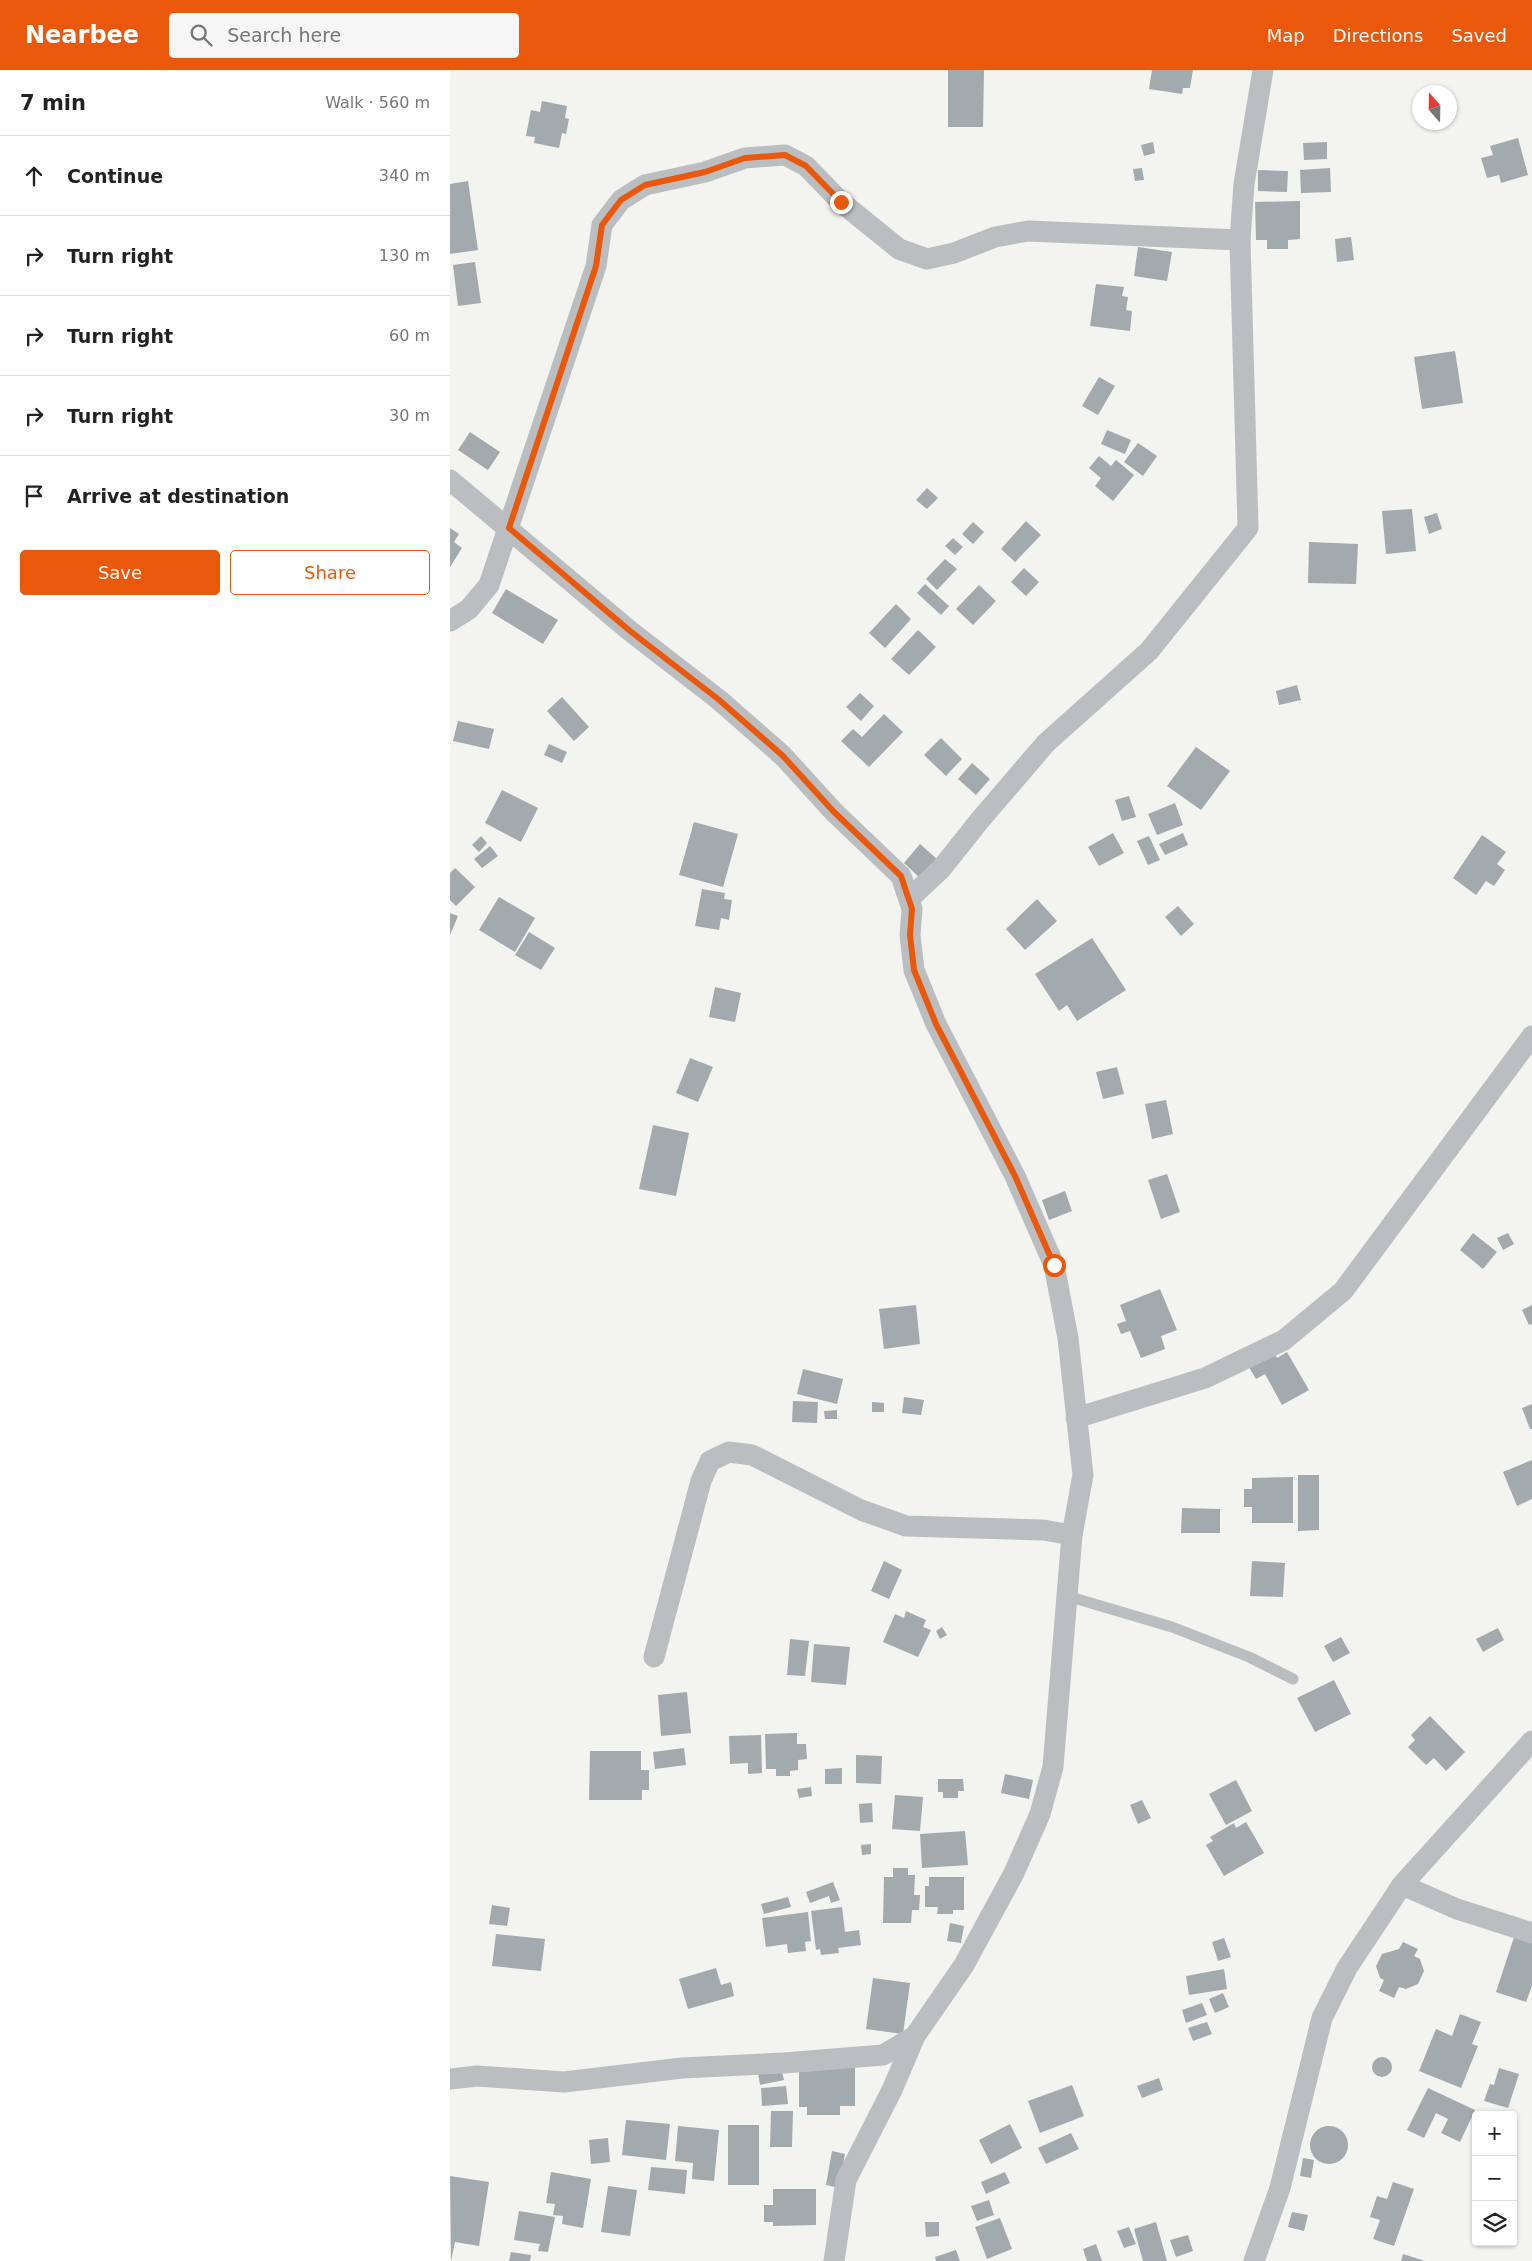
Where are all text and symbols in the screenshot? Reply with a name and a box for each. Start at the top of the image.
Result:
search box [169,13,519,58]
text: Nearbee [25,21,139,49]
icon: search [187,21,215,49]
text: Search here [227,24,341,46]
text: Map [1267,25,1305,46]
text: Directions [1333,25,1423,46]
text: Saved [1451,25,1507,46]
north arrow [1412,85,1457,130]
text: 7 min [20,91,86,115]
text: Walk · 560 m [325,93,430,112]
icon: ahead [20,162,48,190]
text: Continue [67,165,163,187]
text: 340 m [379,166,430,185]
route end [830,191,853,214]
icon: right [20,242,48,270]
text: Turn right [67,245,173,267]
text: 130 m [379,246,430,265]
icon: right [20,322,48,350]
text: Turn right [67,325,173,347]
text: 60 m [389,326,430,345]
icon: right [20,402,48,430]
text: Turn right [67,405,173,427]
text: 30 m [389,406,430,425]
icon: arrive [20,482,48,510]
text: Arrive at destination [67,485,289,507]
button: Save [20,550,220,595]
button: Share [230,550,430,595]
route start [1043,1254,1066,1277]
map controls [1472,2111,1517,2246]
button: + [1472,2111,1517,2156]
button: − [1472,2156,1517,2201]
button: layers [1472,2201,1517,2246]

